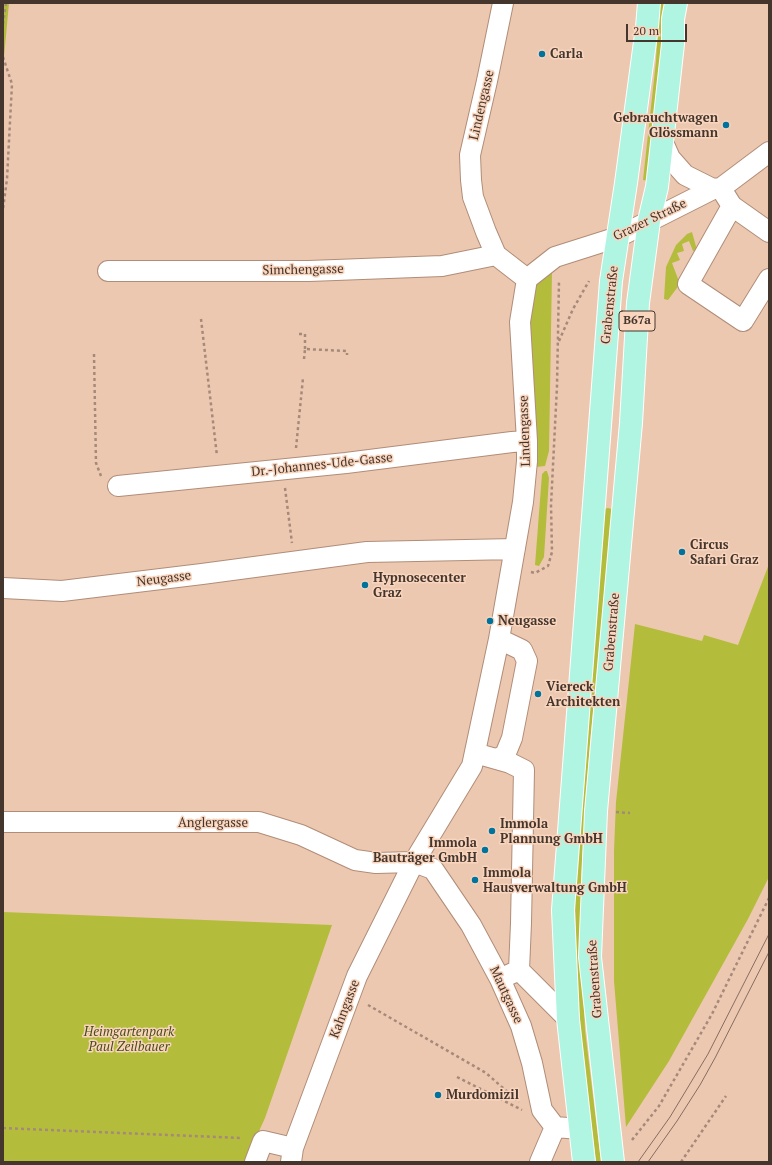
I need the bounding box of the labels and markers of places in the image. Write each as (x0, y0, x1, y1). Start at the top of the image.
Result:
place label: Carla (550, 46, 583, 62)
marker: Carla (537, 49, 547, 59)
place label: Gebrauchtwagen Glössmann (613, 110, 718, 141)
marker: Gebrauchtwagen Glössmann (721, 120, 731, 130)
place label: Circus Safari Graz (690, 537, 759, 568)
marker: Circus Safari Graz (677, 547, 687, 557)
place label: Hypnosecenter Graz (373, 570, 466, 601)
marker: Hypnosecenter Graz (360, 580, 370, 590)
place label: Neugasse (498, 613, 556, 629)
marker: Neugasse (485, 616, 495, 626)
place label: Viereck Architekten (546, 679, 620, 710)
marker: Viereck Architekten (533, 689, 543, 699)
place label: Immola Plannung GmbH (500, 816, 603, 847)
marker: Immola Plannung GmbH (487, 826, 497, 836)
place label: Immola Bauträger GmbH (373, 835, 477, 866)
marker: Immola Bauträger GmbH (480, 845, 490, 855)
place label: Immola Hausverwaltung GmbH (483, 865, 627, 896)
marker: Immola Hausverwaltung GmbH (470, 875, 480, 885)
place label: Murdomizil (446, 1087, 519, 1103)
marker: Murdomizil (433, 1090, 443, 1100)

